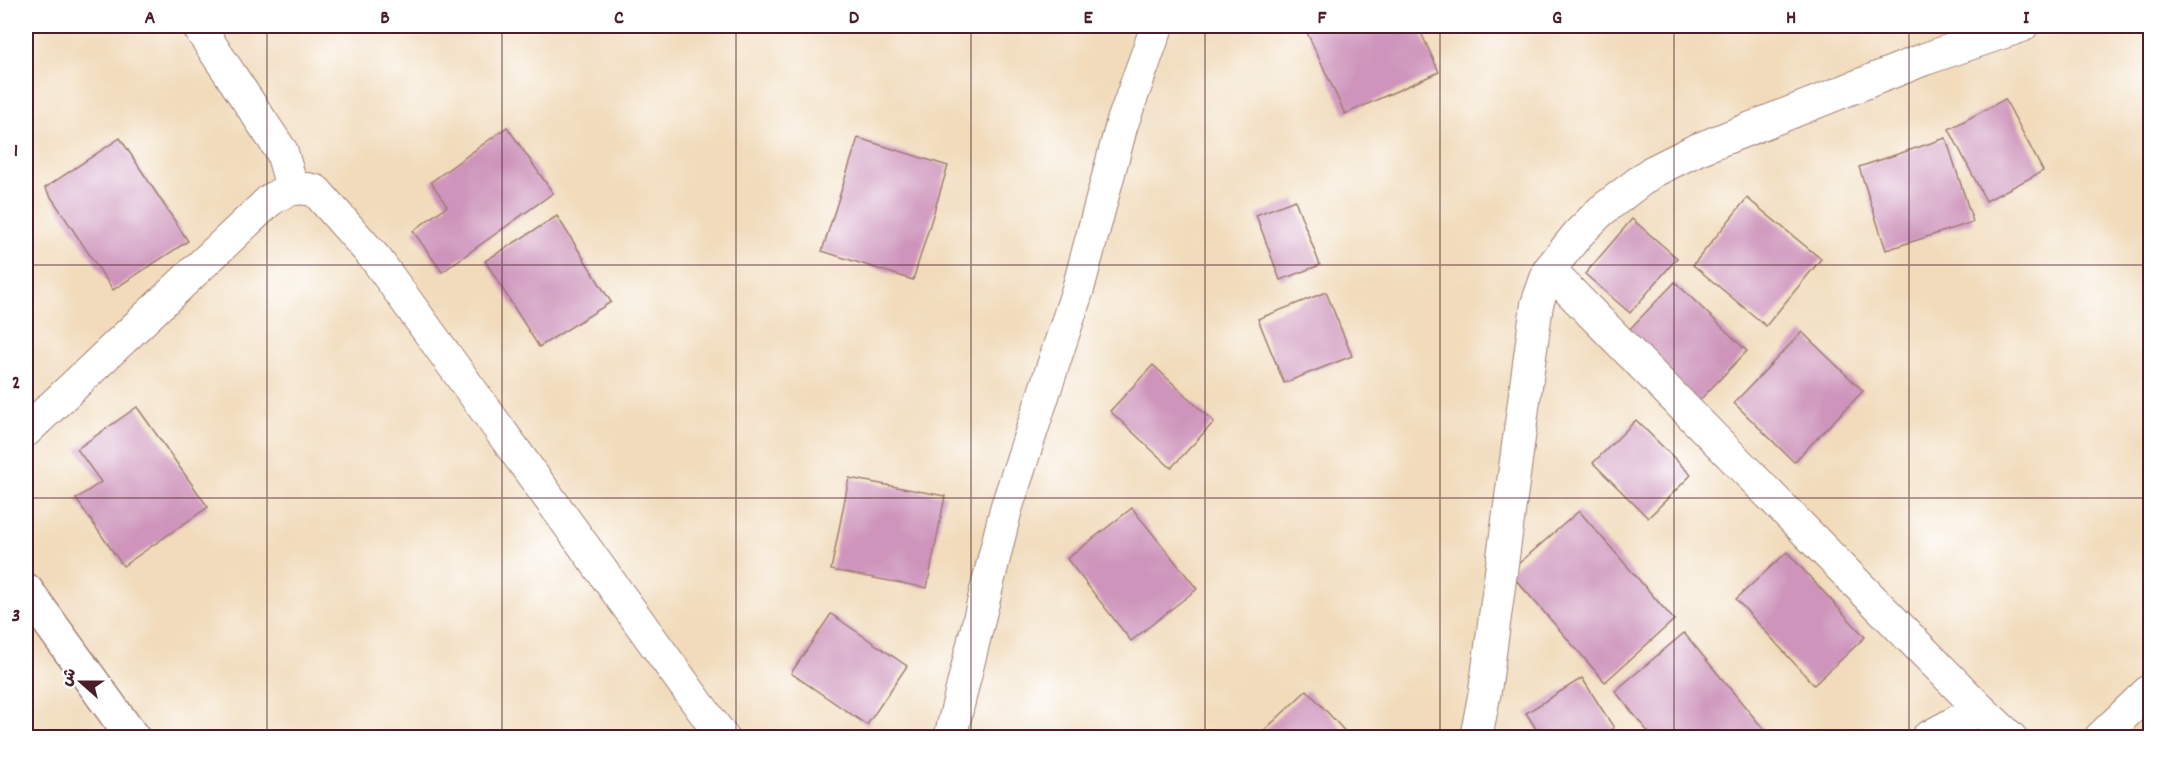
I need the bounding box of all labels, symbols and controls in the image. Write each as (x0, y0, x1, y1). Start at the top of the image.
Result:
text: A (145, 5, 156, 33)
text: B (380, 5, 390, 33)
text: C (614, 5, 624, 33)
text: D (849, 5, 860, 33)
text: E (1083, 5, 1093, 33)
text: F (1318, 5, 1328, 33)
text: G (1552, 5, 1562, 33)
text: H (1786, 5, 1796, 33)
text: I (2023, 5, 2030, 33)
text: 1 (14, 138, 18, 166)
text: 2 (12, 370, 20, 398)
text: 3 (12, 603, 20, 631)
north arrow (51, 652, 111, 712)
text: ش (55, 665, 83, 690)

